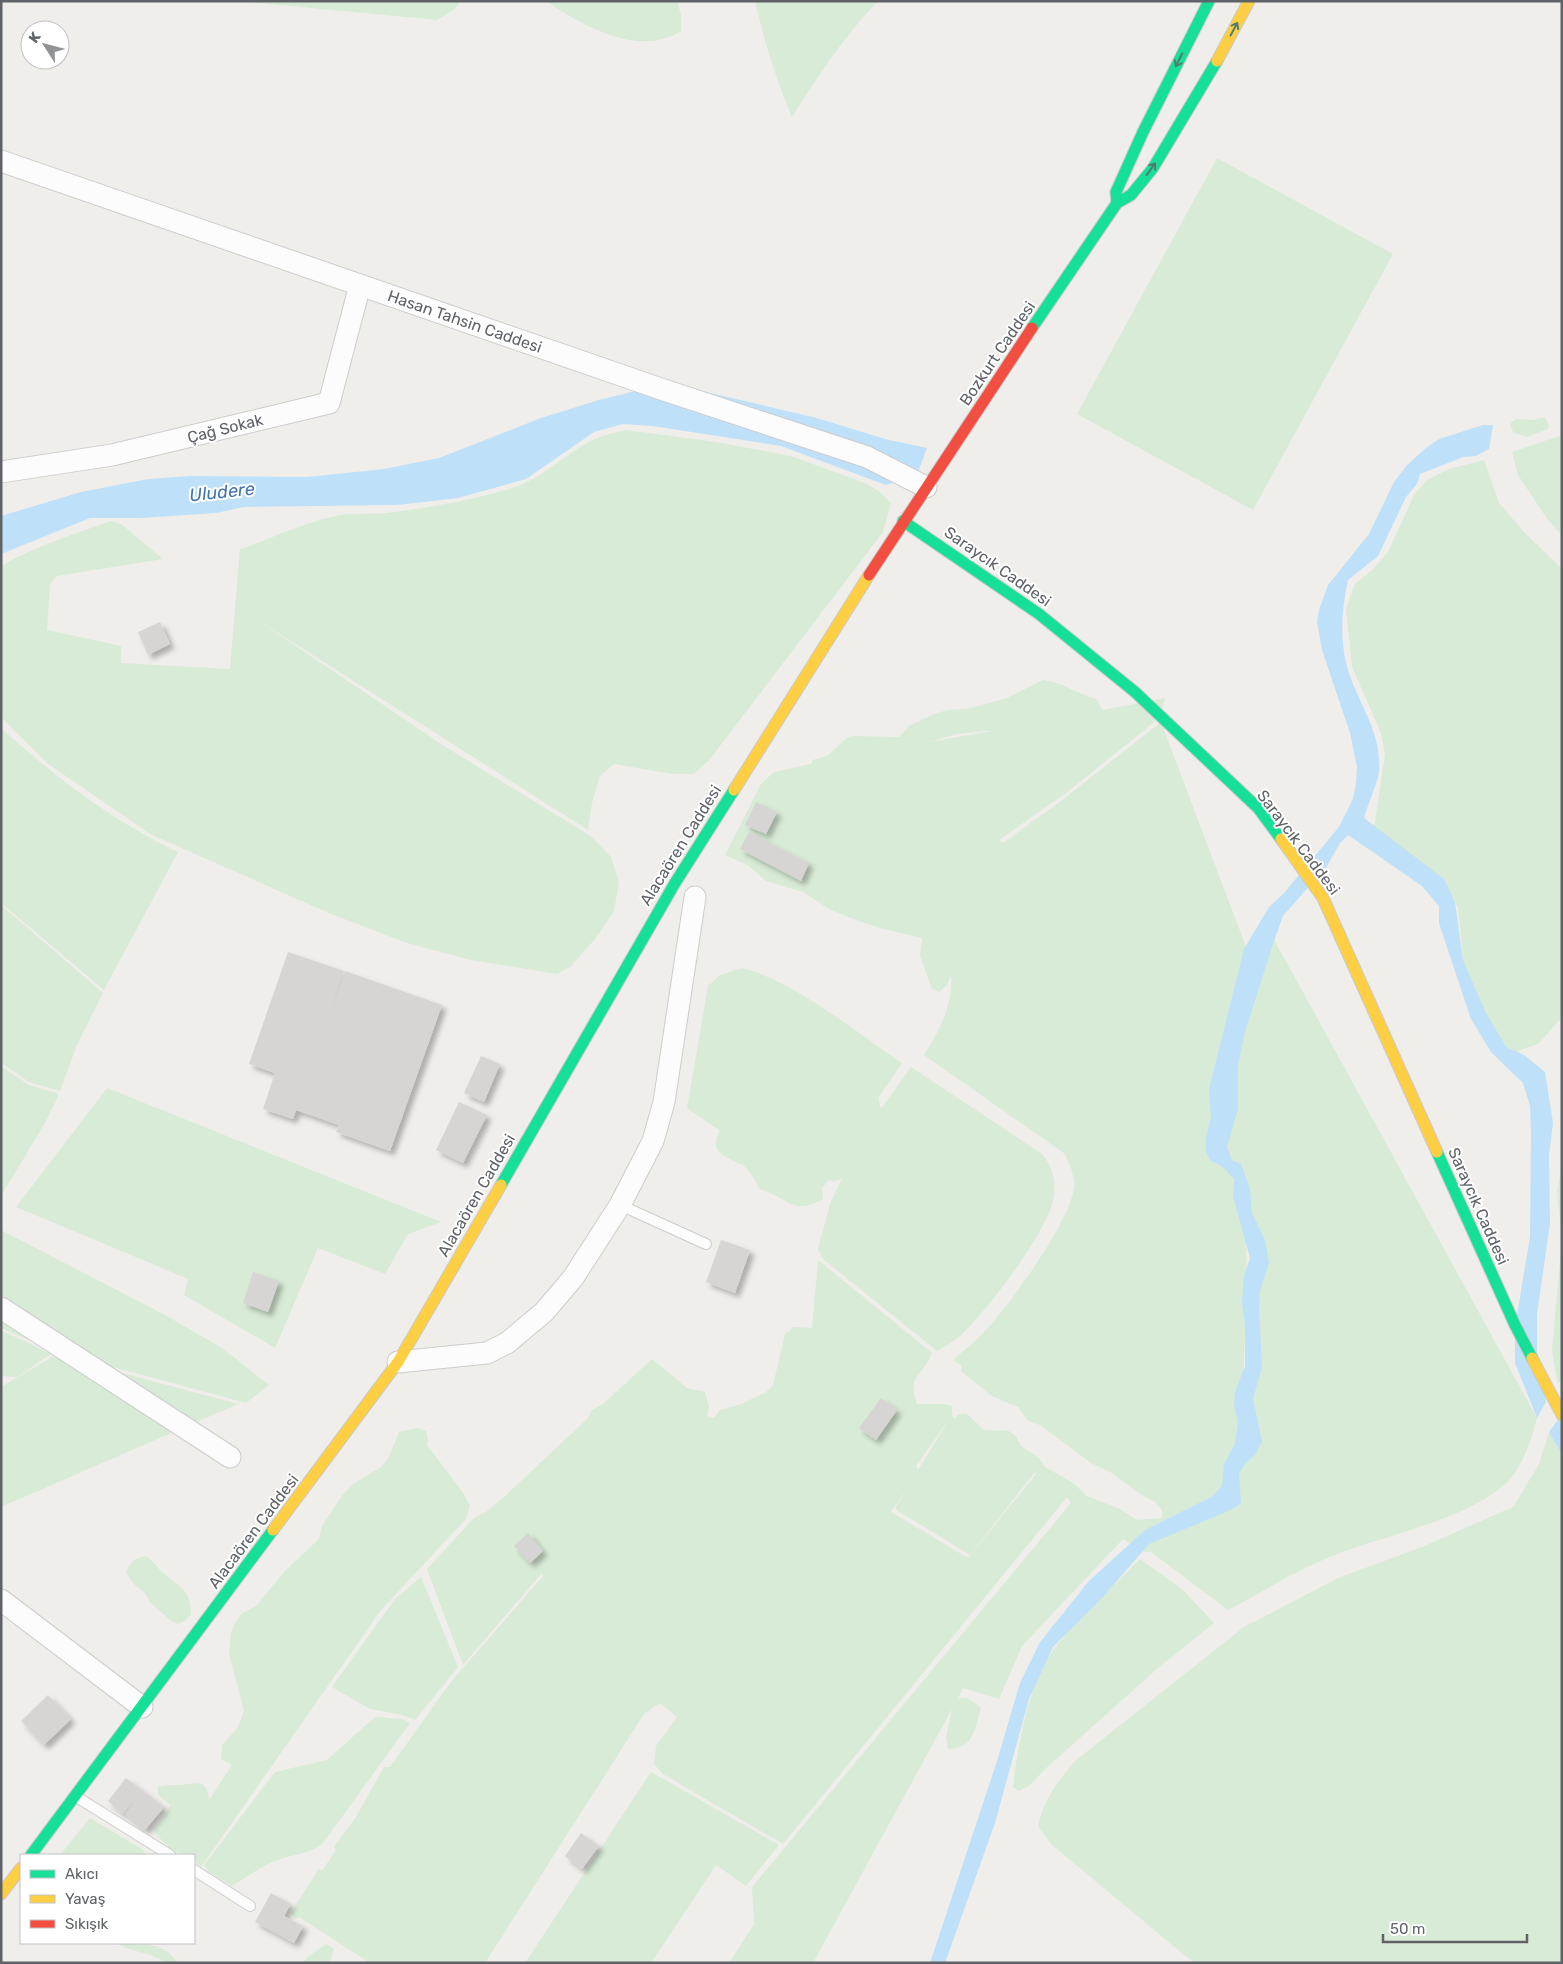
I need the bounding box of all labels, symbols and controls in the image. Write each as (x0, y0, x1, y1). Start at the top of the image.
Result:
north arrow (20, 20, 70, 70)
one-way arrow (1230, 22, 1239, 37)
text: K (25, 28, 45, 46)
one-way arrow (1174, 53, 1184, 68)
one-way arrow (1146, 162, 1156, 176)
street label: Hasan Tahsin Caddesi (385, 286, 545, 357)
street label: Bozkurt Caddesi (956, 298, 1039, 409)
street label: Çağ Sokak (185, 410, 266, 447)
water label: Uludere (188, 478, 256, 506)
street label: Saraycık Caddesi (941, 522, 1055, 610)
street label: Alacaören Caddesi (636, 782, 725, 909)
street label: Saraycık Caddesi (1253, 786, 1344, 898)
street label: Alacaören Caddesi (434, 1131, 519, 1260)
street label: Saraycık Caddesi (1444, 1145, 1513, 1268)
street label: Alacaören Caddesi (204, 1470, 303, 1592)
legend (20, 1854, 195, 1944)
text: Akıcı (65, 1865, 98, 1883)
text: Yavaş (65, 1890, 106, 1908)
scale bar (1383, 1912, 1527, 1944)
text: Sıkışık (65, 1915, 109, 1933)
text: 50 m (1390, 1920, 1425, 1938)

